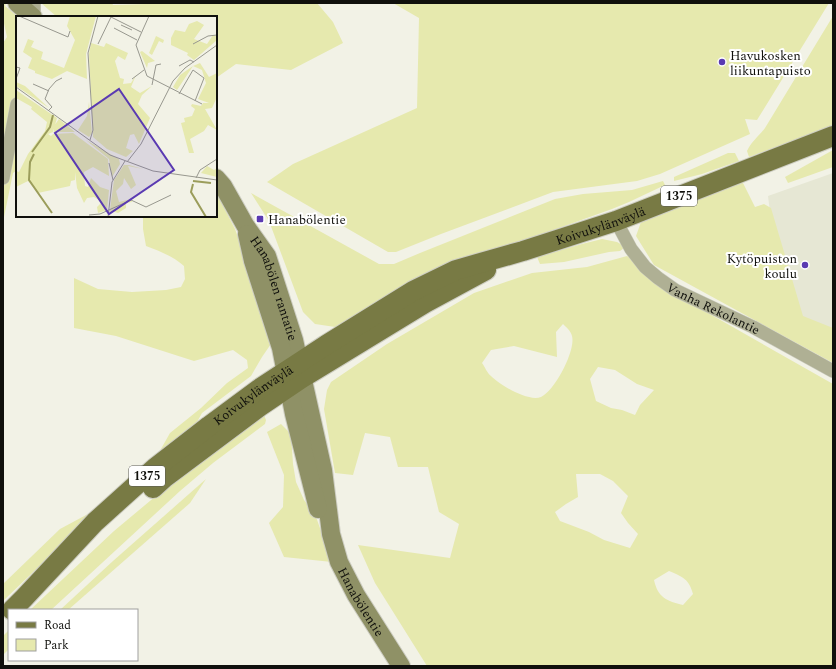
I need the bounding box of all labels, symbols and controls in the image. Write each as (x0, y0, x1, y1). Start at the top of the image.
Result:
inset map (16, 16, 217, 217)
place label: Havukosken liikuntapuisto (730, 46, 811, 81)
marker: Havukosken liikuntapuisto (717, 57, 727, 67)
road number: 1375 (661, 186, 697, 206)
street label: Koivukylänväylä (553, 201, 649, 251)
place label: Hanabölentie (268, 210, 346, 230)
marker: Hanabölentie (255, 214, 265, 224)
street label: Hanabölen rantatie (245, 232, 303, 343)
place label: Kytöpuiston koulu (727, 249, 797, 284)
marker: Kytöpuiston koulu (800, 260, 810, 270)
street label: Vanha Rekolantie (662, 278, 764, 340)
street label: Koivukylänväylä (209, 360, 298, 431)
road number: 1375 (129, 466, 165, 486)
street label: Hanabölentie (332, 564, 389, 641)
legend (8, 609, 138, 661)
text: Road (44, 616, 71, 635)
text: Park (44, 636, 69, 655)

